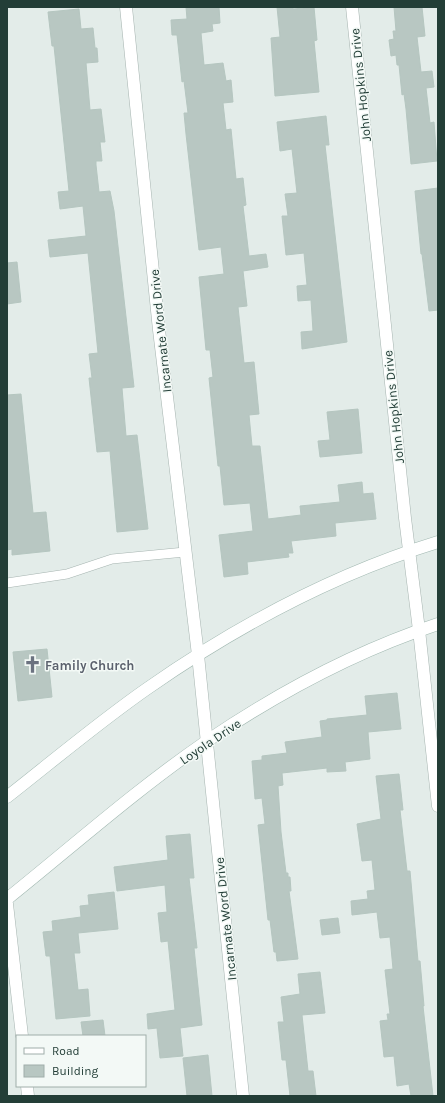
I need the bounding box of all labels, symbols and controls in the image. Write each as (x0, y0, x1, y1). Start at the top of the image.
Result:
street label: John Hopkins Drive (347, 27, 374, 142)
street label: Incarnate Word Drive (147, 268, 174, 393)
street label: John Hopkins Drive (380, 349, 407, 464)
church icon: Family Church (22, 655, 42, 675)
place label: Family Church (45, 658, 134, 673)
street label: Loyola Drive (177, 715, 244, 767)
street label: Incarnate Word Drive (212, 856, 239, 981)
legend (16, 1035, 146, 1087)
text: Road (52, 1044, 80, 1058)
text: Building (52, 1064, 99, 1078)

